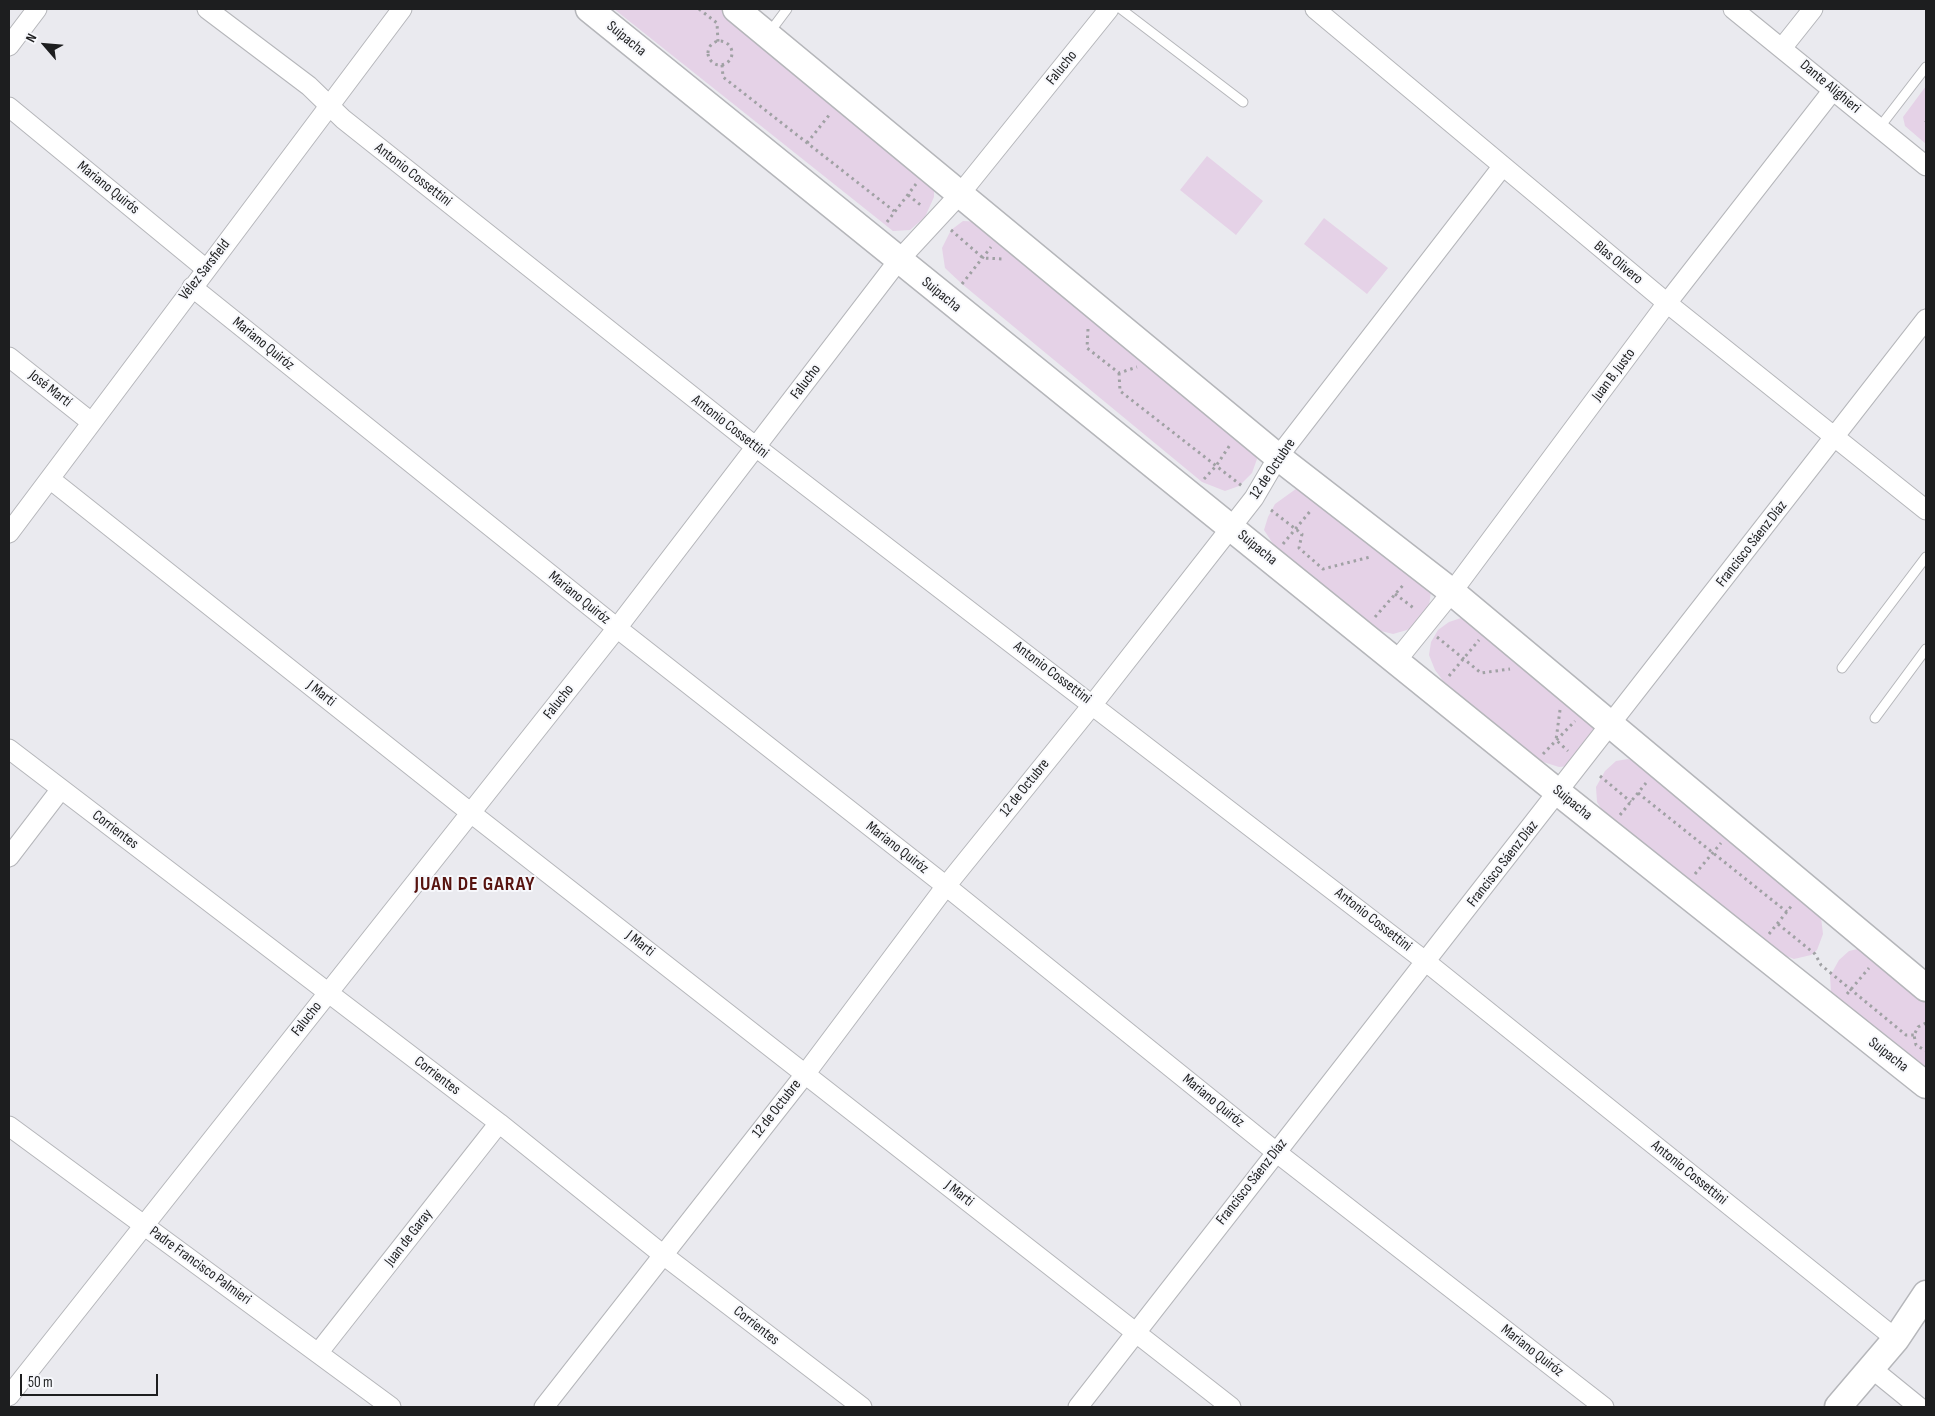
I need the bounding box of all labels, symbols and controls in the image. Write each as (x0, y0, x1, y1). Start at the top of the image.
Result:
street label: Suipacha (603, 18, 649, 60)
north arrow (20, 20, 70, 70)
text: N (22, 31, 40, 45)
street label: Falucho (1043, 47, 1081, 89)
street label: Dante Alighieri (1796, 57, 1864, 117)
street label: Antonio Cossettini (371, 139, 455, 211)
street label: Mariano Quirós (73, 157, 143, 219)
street label: Vélez Sarsfield (176, 236, 234, 304)
street label: Blas Olivero (1590, 237, 1646, 289)
street label: Suipacha (918, 274, 964, 316)
street label: Mariano Quiróz (228, 314, 298, 374)
street label: Juan B. Justo (1588, 345, 1640, 405)
street label: Falucho (787, 361, 825, 403)
street label: José Martí (25, 367, 75, 411)
street label: Antonio Cossettini (688, 391, 772, 463)
street label: 12 de Octubre (1246, 435, 1300, 503)
street label: Francisco Sáenz Díaz (1713, 497, 1791, 591)
street label: Suipacha (1234, 527, 1280, 569)
street label: Mariano Quiróz (544, 568, 614, 628)
street label: Antonio Cossettini (1010, 638, 1094, 708)
street label: J Marti (303, 677, 339, 711)
street label: Falucho (540, 681, 578, 723)
street label: 12 de Octubre (996, 755, 1054, 821)
street label: Suipacha (1549, 782, 1595, 824)
street label: Corrientes (88, 807, 142, 853)
street label: Francisco Sáenz Díaz (1464, 817, 1542, 911)
street label: Mariano Quiróz (862, 818, 932, 878)
district label: JUAN DE GARAY (413, 873, 537, 897)
street label: Antonio Cossettini (1331, 884, 1415, 956)
street label: J Marti (622, 927, 658, 961)
street label: Falucho (288, 998, 326, 1040)
street label: Suipacha (1864, 1034, 1912, 1076)
street label: Corrientes (410, 1053, 464, 1099)
street label: Mariano Quiróz (1178, 1071, 1248, 1131)
street label: 12 de Octubre (749, 1076, 805, 1142)
street label: Francisco Sáenz Díaz (1213, 1135, 1291, 1229)
street label: Antonio Cossettini (1647, 1137, 1731, 1209)
street label: J Marti (941, 1177, 977, 1211)
street label: Juan de Garay (381, 1206, 437, 1270)
street label: Padre Francisco Palmieri (146, 1223, 254, 1309)
street label: Corrientes (730, 1303, 782, 1349)
street label: Mariano Quiróz (1497, 1321, 1567, 1381)
scale bar (22, 1364, 160, 1396)
text: 50 m (28, 1373, 53, 1392)

